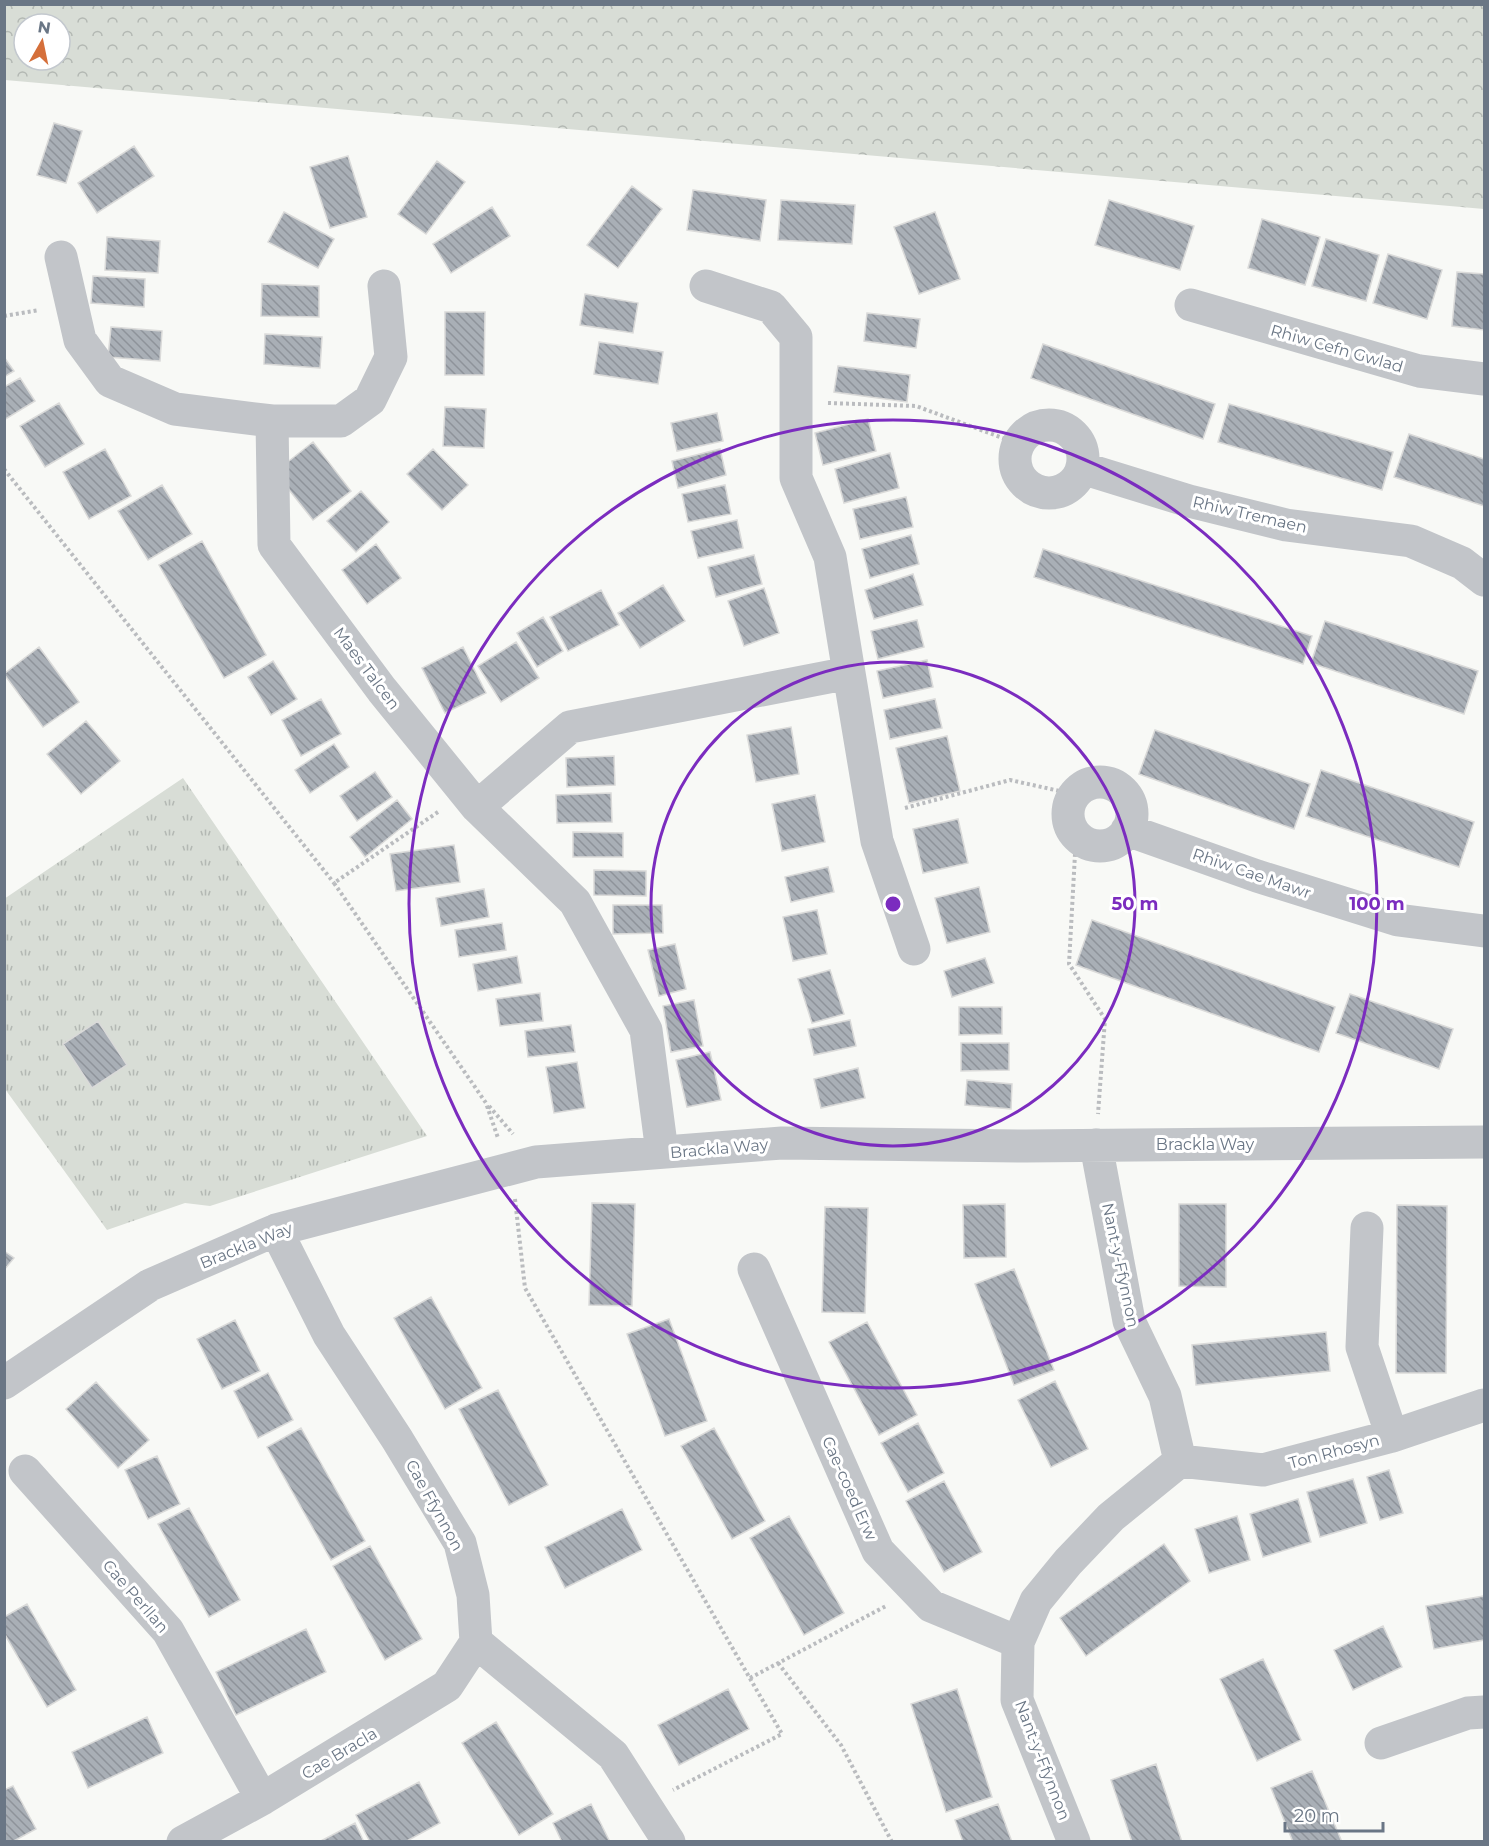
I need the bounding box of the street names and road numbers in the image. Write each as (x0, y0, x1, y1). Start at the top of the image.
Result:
street label: Rhiw Cefn Gwlad (1268, 320, 1405, 377)
street label: Rhiw Tremaen (1191, 492, 1309, 537)
street label: Maes Talcen (329, 623, 404, 713)
street label: Rhiw Cae Mawr (1190, 844, 1314, 903)
street label: Brackla Way (669, 1135, 769, 1162)
street label: Brackla Way (1156, 1135, 1255, 1154)
street label: Nant-y-Ffynnon (1098, 1201, 1143, 1329)
street label: Brackla Way (197, 1218, 296, 1273)
street label: Ton Rhosyn (1287, 1430, 1382, 1473)
street label: Cae-coed Erw (818, 1433, 881, 1543)
street label: Cae Ffynnon (402, 1456, 467, 1554)
street label: Cae Perllan (99, 1556, 173, 1637)
street label: Nant-y-Ffynnon (1011, 1698, 1074, 1823)
street label: Cae Bracla (298, 1724, 380, 1783)

